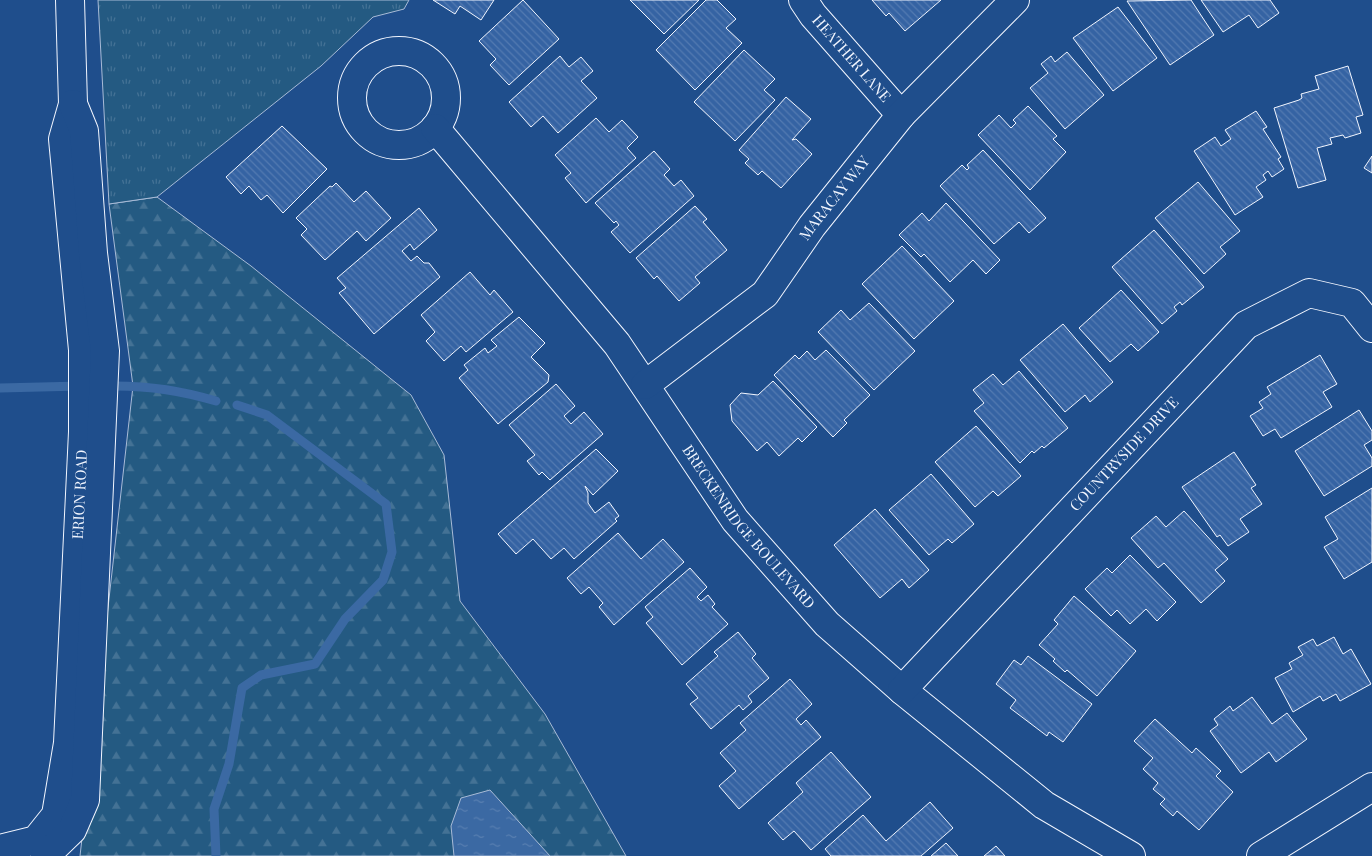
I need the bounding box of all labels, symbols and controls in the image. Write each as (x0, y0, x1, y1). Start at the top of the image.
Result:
street label: HEATHER LANE (808, 10, 896, 106)
street label: MARACAY WAY (794, 151, 873, 244)
street label: COUNTRYSIDE DRIVE (1065, 392, 1182, 515)
street label: BRECKENRIDGE BOULEVARD (678, 440, 820, 613)
street label: ERION ROAD (67, 449, 91, 540)

